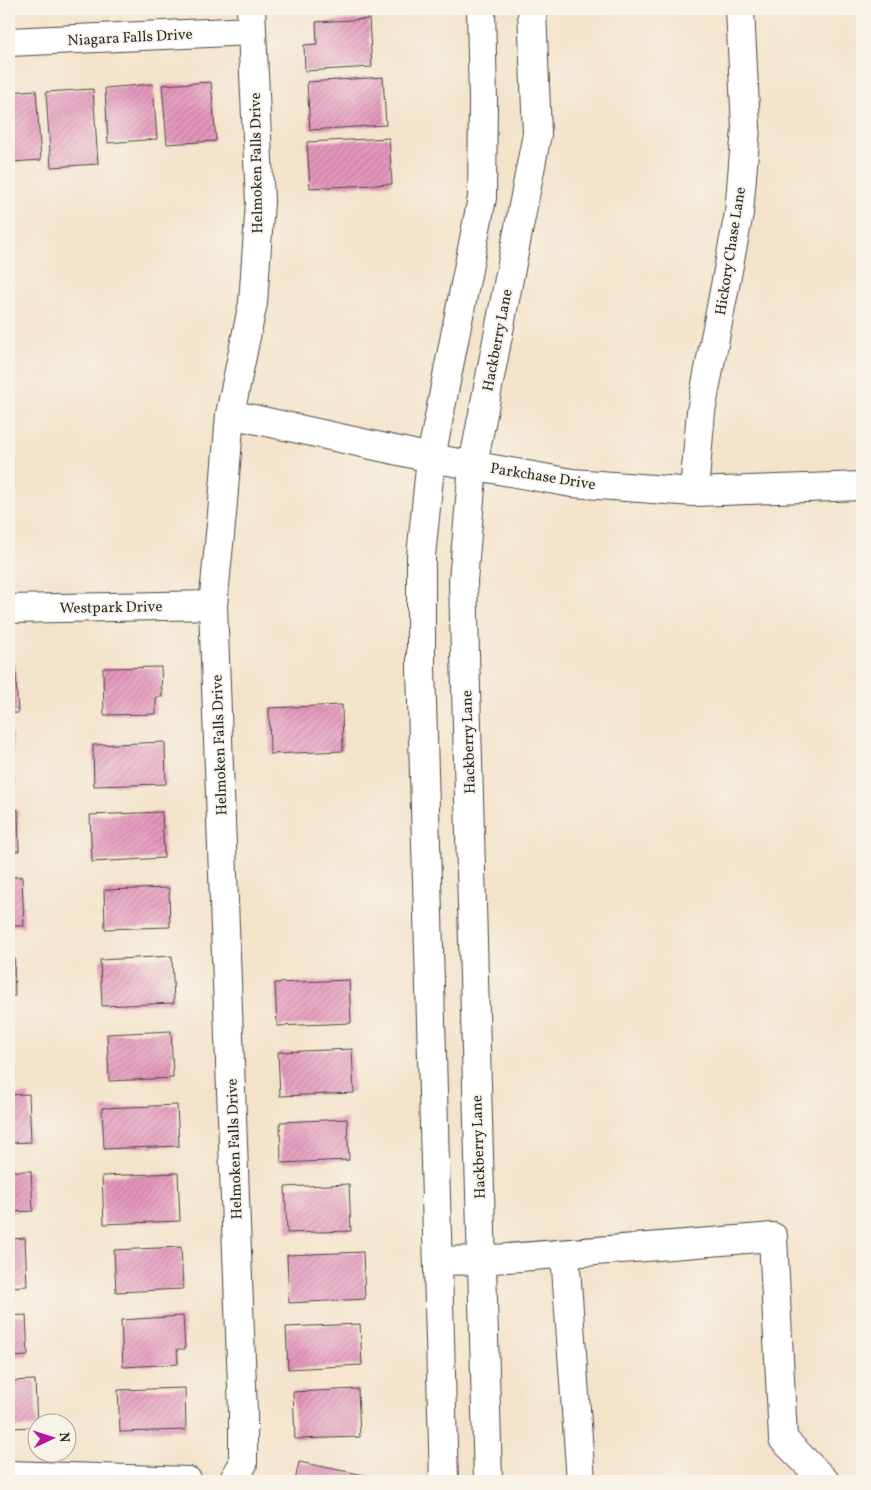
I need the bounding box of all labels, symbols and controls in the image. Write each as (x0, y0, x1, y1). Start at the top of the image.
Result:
street label: Niagara Falls Drive (67, 25, 193, 52)
street label: Helmoken Falls Drive (246, 92, 269, 234)
street label: Hickory Chase Lane (711, 186, 752, 317)
street label: Hackberry Lane (478, 287, 519, 393)
street label: Parkchase Drive (489, 459, 597, 496)
street label: Westpark Drive (59, 597, 163, 620)
street label: Helmoken Falls Drive (208, 674, 233, 816)
street label: Hackberry Lane (457, 690, 482, 794)
street label: Helmoken Falls Drive (223, 1078, 248, 1220)
street label: Hackberry Lane (467, 1095, 492, 1199)
north arrow (28, 1412, 78, 1462)
text: N (54, 1431, 73, 1443)

